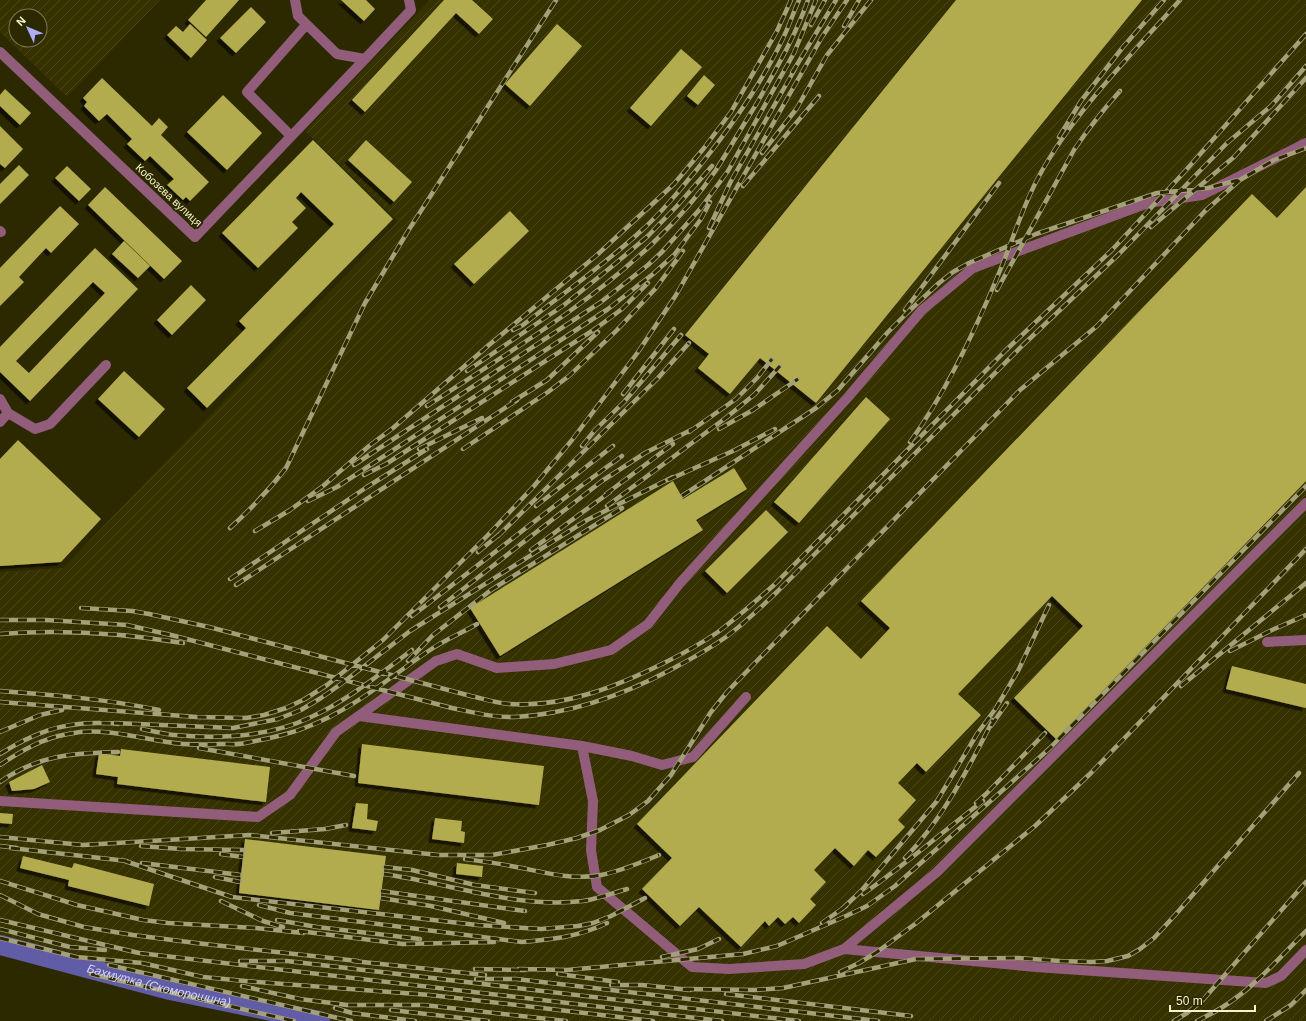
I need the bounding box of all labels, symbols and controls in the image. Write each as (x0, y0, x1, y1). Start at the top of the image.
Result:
north arrow (8, 8, 48, 48)
text: N (14, 14, 28, 28)
street label: Кобозєва вулиця (133, 161, 205, 229)
water label: Бахмутка (Скоморошина) (85, 961, 232, 1009)
scale bar (1170, 987, 1255, 1013)
text: 50 m (1176, 994, 1203, 1008)

